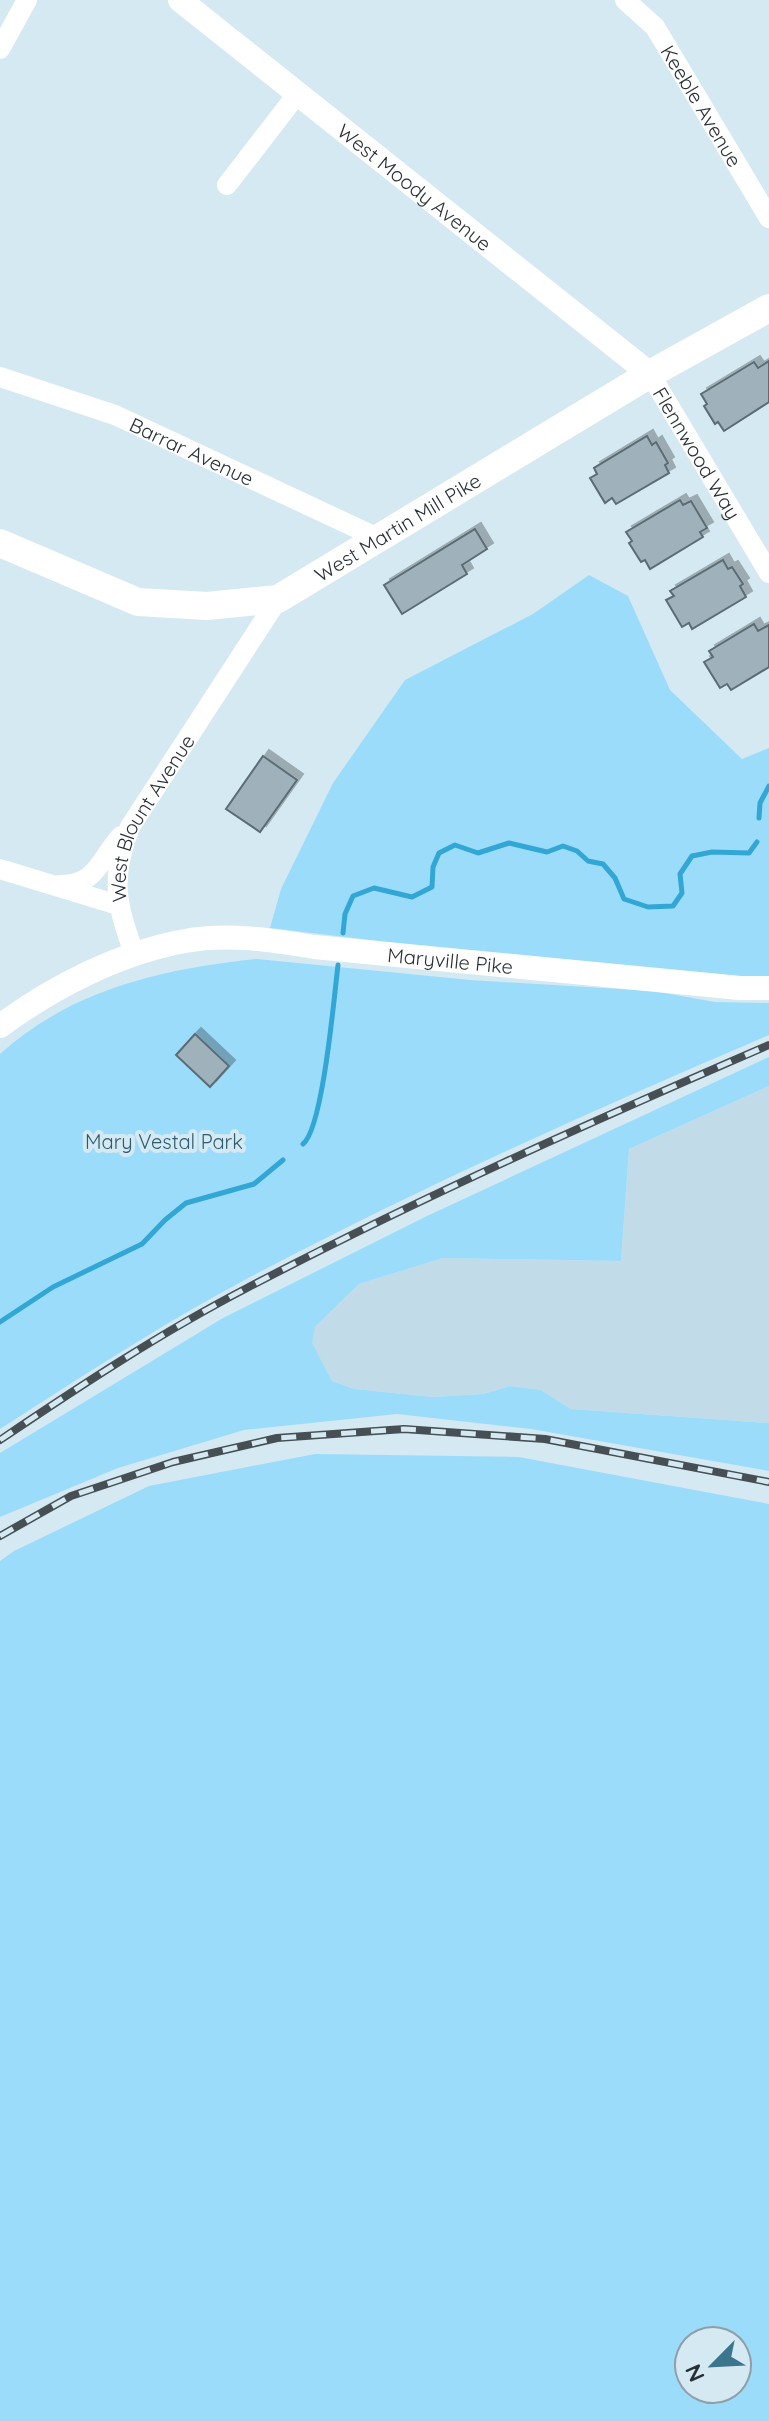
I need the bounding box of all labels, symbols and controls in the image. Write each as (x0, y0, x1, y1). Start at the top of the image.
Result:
street label: Keeble Avenue (656, 40, 748, 171)
street label: West Moody Avenue (333, 118, 497, 256)
street label: Flennwood Way (648, 382, 746, 524)
street label: Barrar Avenue (126, 411, 258, 491)
street label: West Martin Mill Pike (310, 467, 485, 587)
street label: West Blount Avenue (105, 729, 199, 903)
street label: Maryville Pike (386, 942, 514, 979)
park label: Mary Vestal Park (85, 1129, 243, 1154)
north arrow (673, 2325, 753, 2405)
text: N (679, 2360, 711, 2386)

